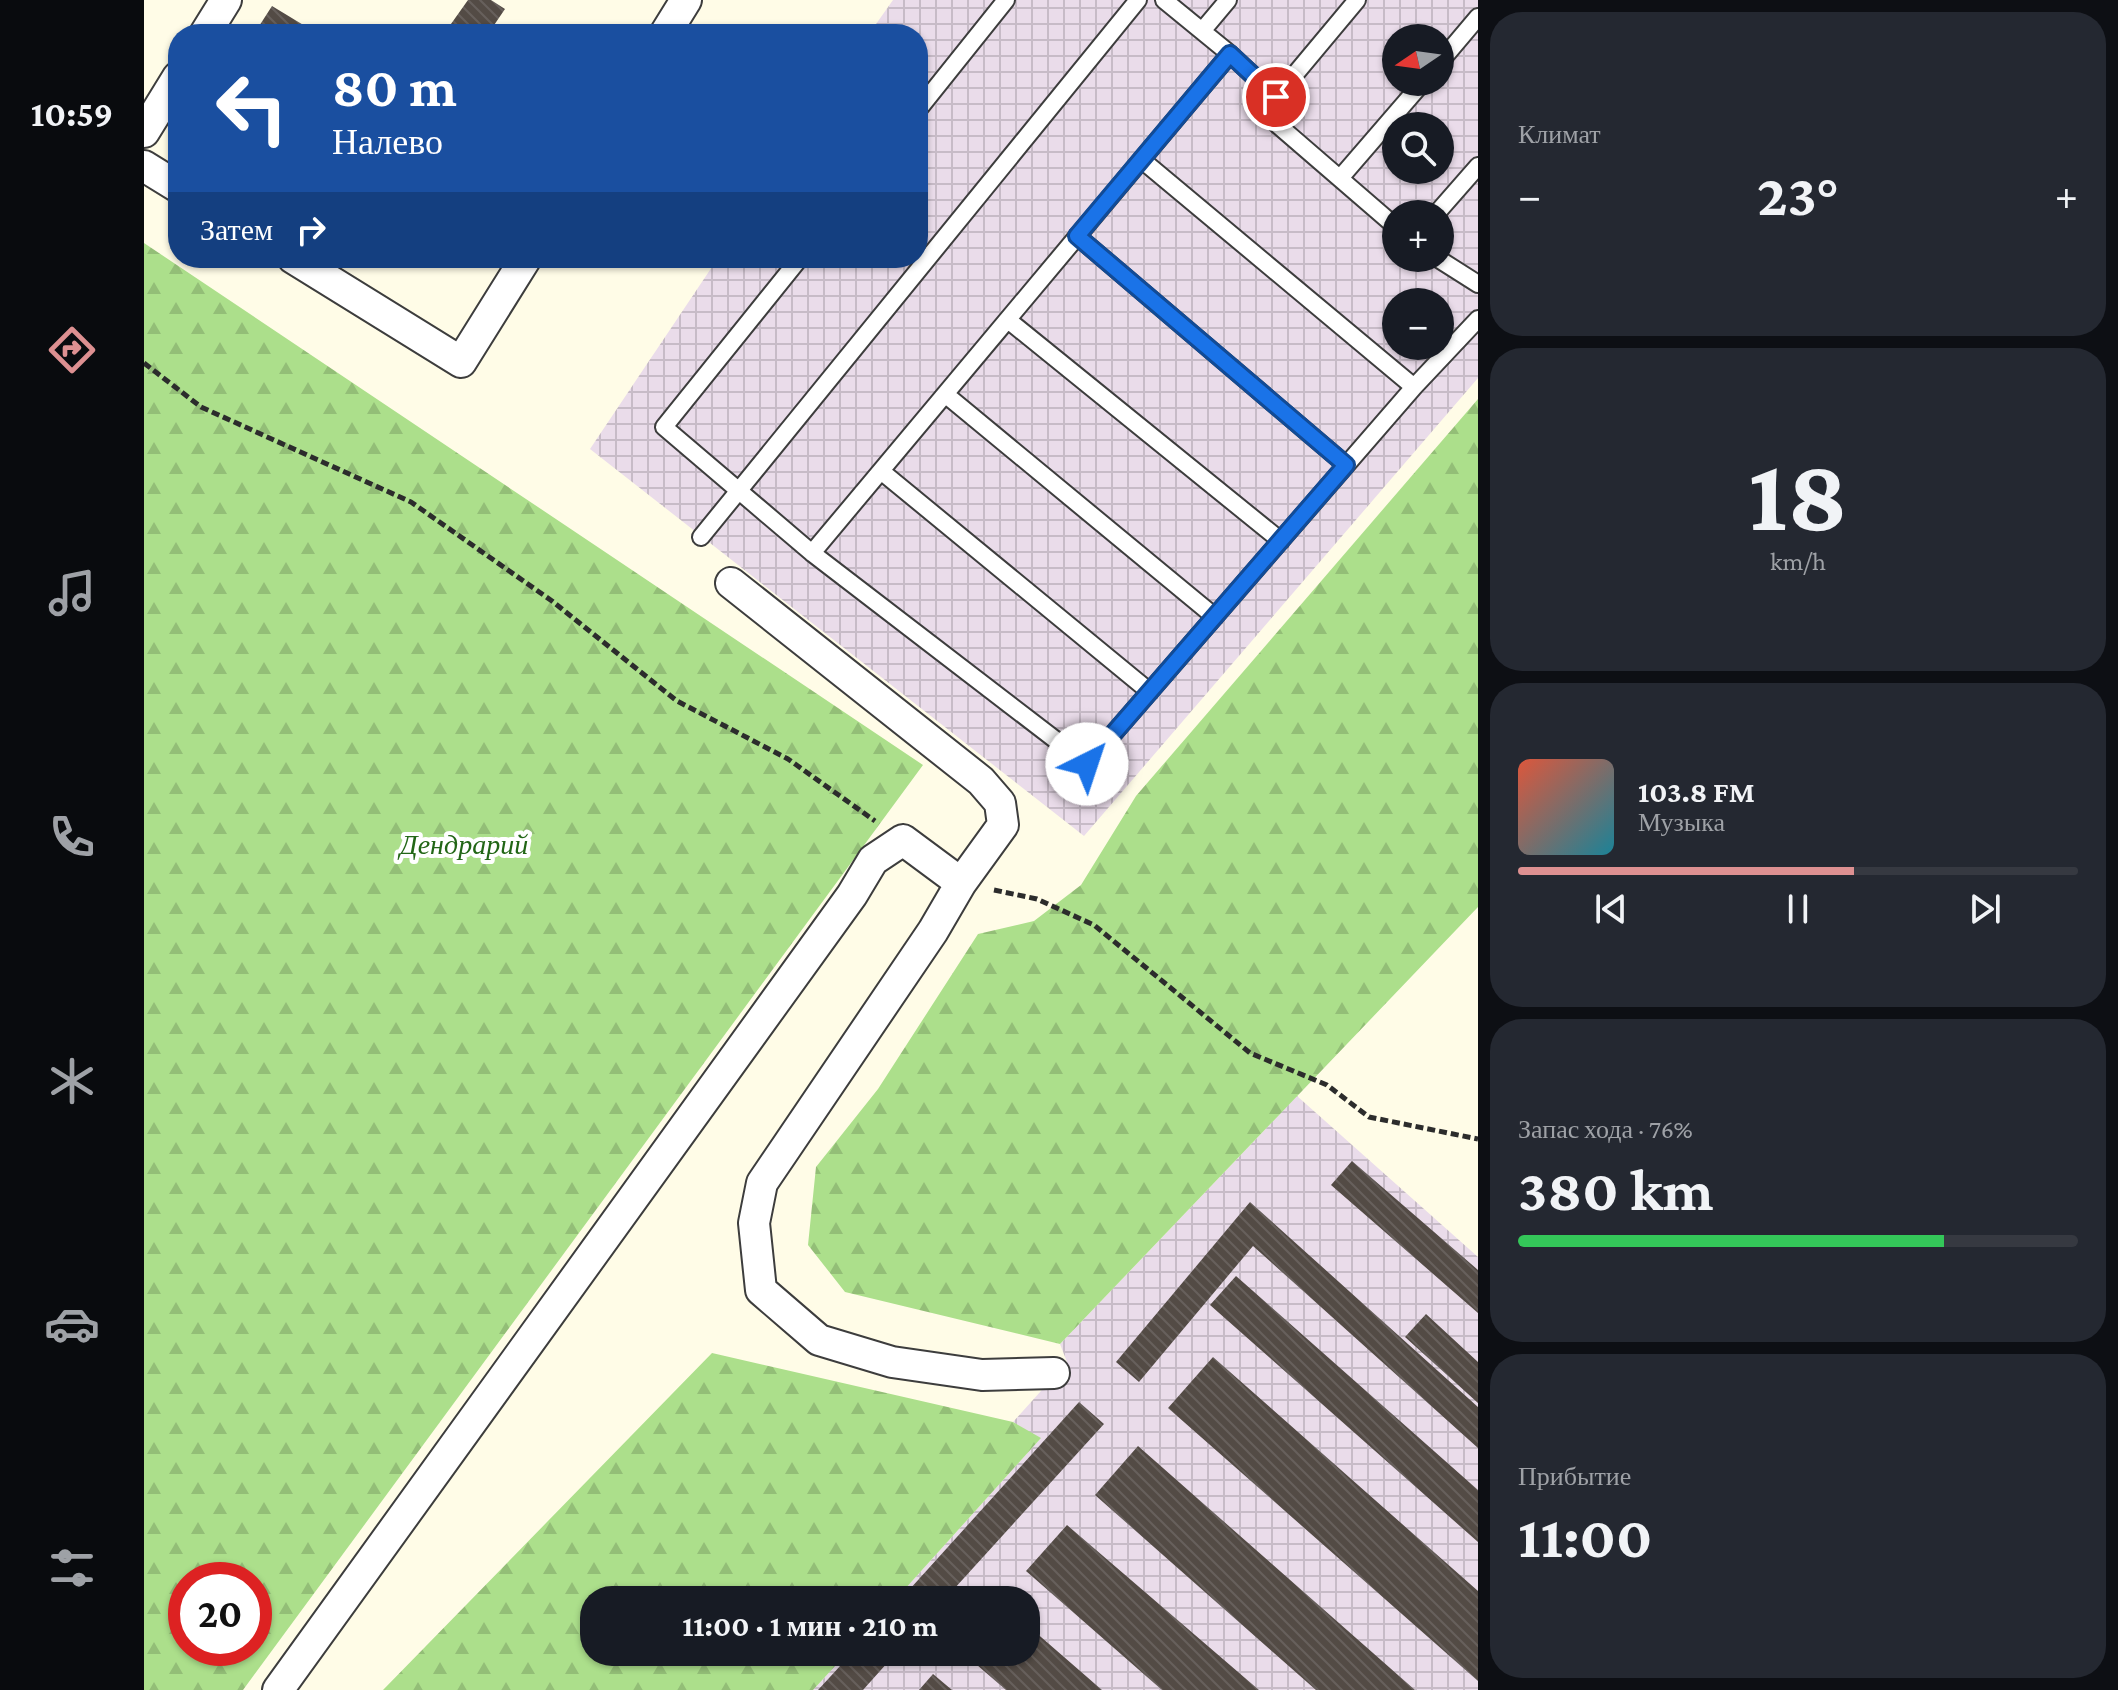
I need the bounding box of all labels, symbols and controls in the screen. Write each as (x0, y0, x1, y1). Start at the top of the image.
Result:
north arrow (1382, 24, 1454, 96)
map controls (1382, 24, 1454, 360)
icon: left (200, 56, 304, 160)
text: 80 m (332, 56, 457, 118)
pin (1242, 63, 1310, 131)
icon: arrive (1254, 75, 1298, 119)
text: 10:59 (31, 94, 113, 134)
button: search (1382, 112, 1454, 184)
text: Климат (1518, 120, 1601, 149)
text: Налево (332, 122, 443, 162)
text: 23° (1757, 161, 1839, 228)
text: − (1518, 171, 1541, 219)
text: + (2055, 171, 2078, 219)
button: + (1382, 200, 1454, 272)
icon: right (289, 208, 333, 252)
text: Затем (200, 213, 273, 246)
button: − (1382, 288, 1454, 360)
icon: directions (44, 322, 100, 378)
text: 18 (1748, 437, 1848, 552)
text: km/h (1770, 547, 1826, 576)
icon: music (44, 565, 100, 621)
position arrow (1045, 722, 1129, 806)
text: 103.8 FM (1638, 775, 1755, 808)
text: Музыка (1638, 808, 1725, 837)
icon: phone (44, 809, 100, 865)
park label: Дендрарий (397, 829, 528, 860)
icon: previous (1589, 887, 1633, 931)
icon: pause (1776, 887, 1820, 931)
icon: next (1963, 887, 2007, 931)
icon: climate (44, 1053, 100, 1109)
text: Запас хода · 76% (1518, 1115, 1693, 1144)
text: 380 km (1518, 1156, 1714, 1223)
icon: car (44, 1296, 100, 1352)
text: Прибытие (1518, 1462, 1631, 1491)
text: 11:00 (1518, 1503, 1652, 1570)
icon: filters (44, 1540, 100, 1596)
speed limit sign: 20 (168, 1562, 272, 1666)
text: 11:00 · 1 мин · 210 m (682, 1609, 938, 1642)

